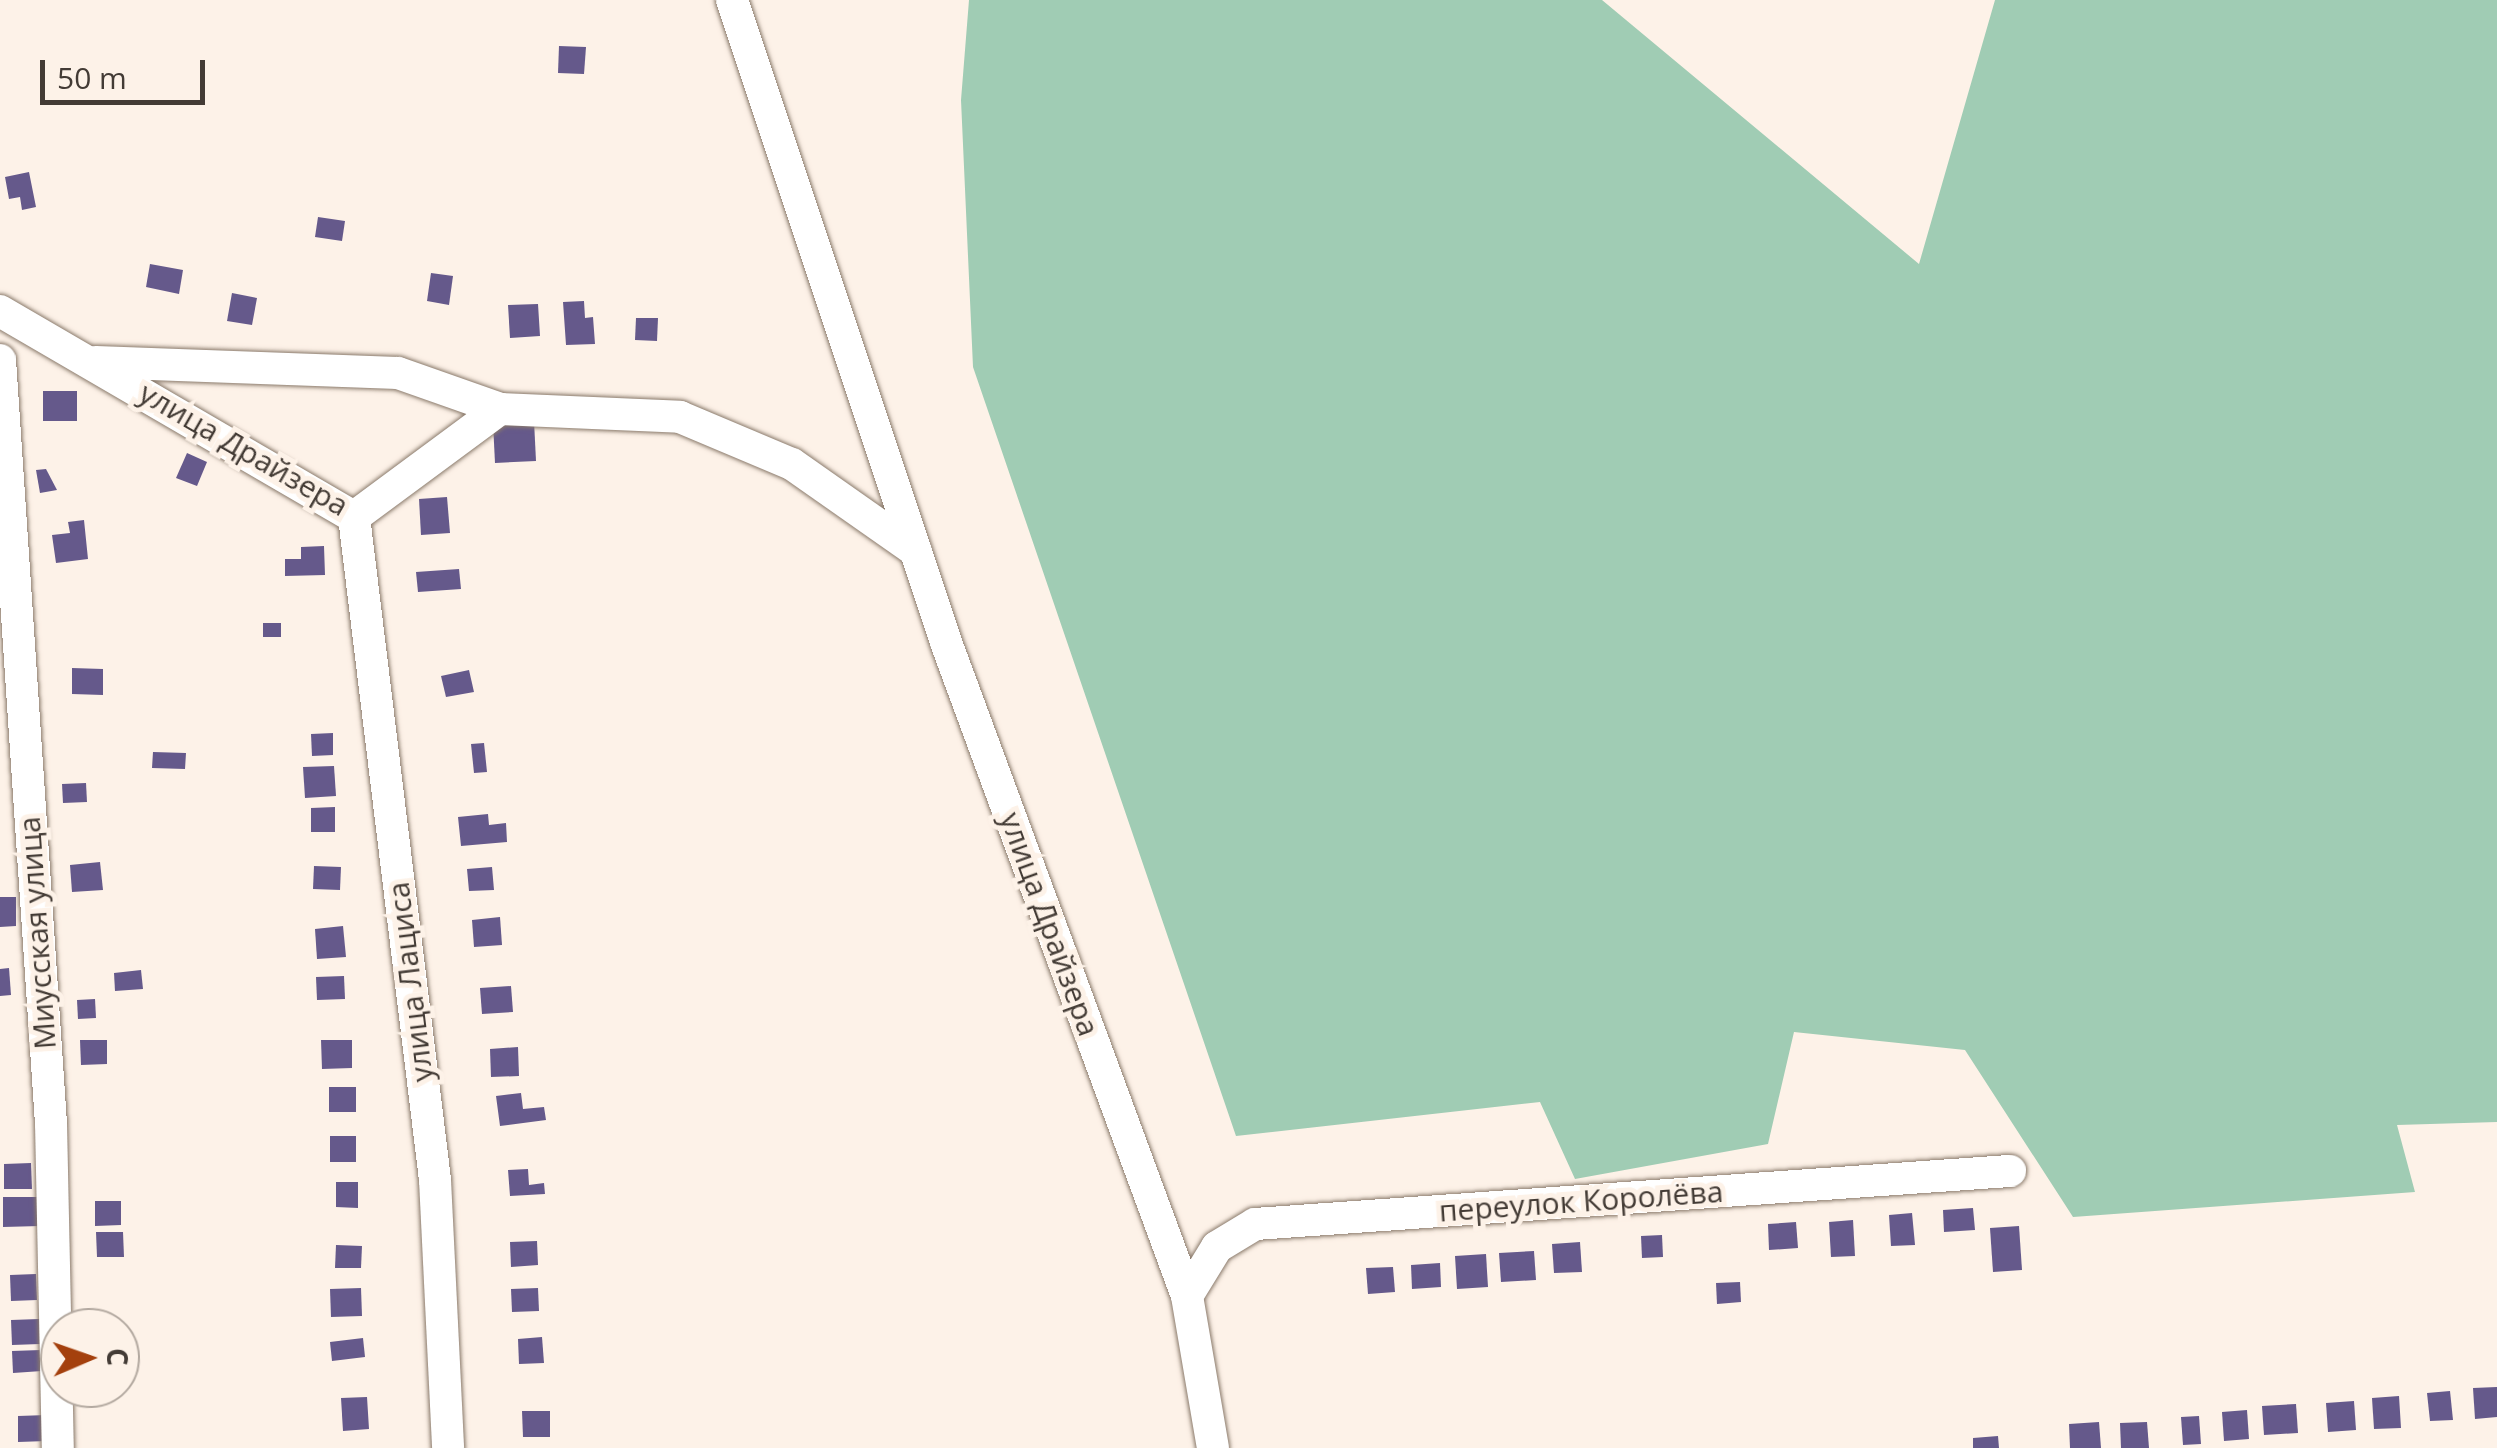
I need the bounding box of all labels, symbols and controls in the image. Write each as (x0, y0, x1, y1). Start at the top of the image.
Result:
scale bar (45, 40, 210, 102)
text: 50 m (57, 57, 127, 98)
street label: улица Драйзера (133, 375, 355, 523)
street label: улица Драйзера (993, 807, 1107, 1041)
street label: Миусская улица (11, 815, 63, 1051)
street label: улица Лациса (380, 880, 440, 1084)
street label: переулок Королёва (1438, 1173, 1724, 1229)
north arrow (40, 1308, 140, 1408)
text: С (99, 1347, 137, 1367)

